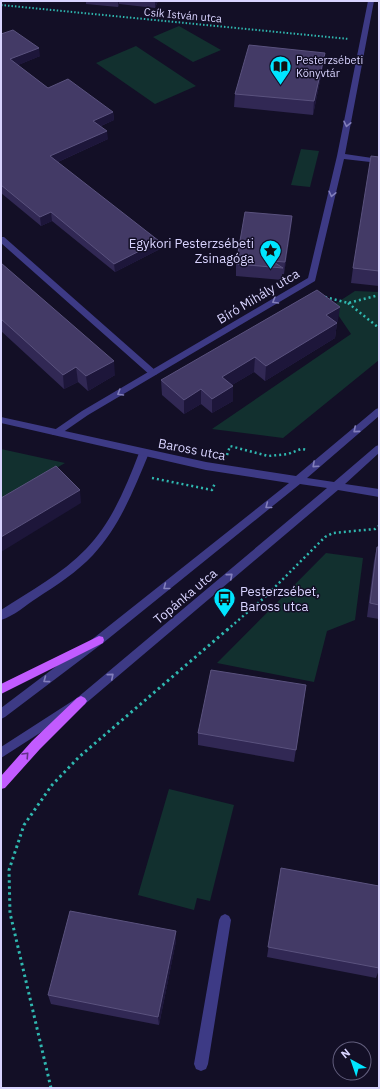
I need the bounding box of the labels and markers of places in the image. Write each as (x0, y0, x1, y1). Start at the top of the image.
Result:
library icon: Pesterzsébeti Könyvtár (268, 53, 294, 86)
place label: Pesterzsébeti Könyvtár (296, 53, 363, 80)
place label: Egykori Pesterzsébeti Zsinagóga (129, 235, 254, 267)
place icon: Egykori Pesterzsébeti Zsinagóga (257, 237, 283, 270)
place label: Pesterzsébet, Baross utca (240, 583, 320, 615)
bus stop icon: Pesterzsébet, Baross utca (211, 585, 237, 618)

